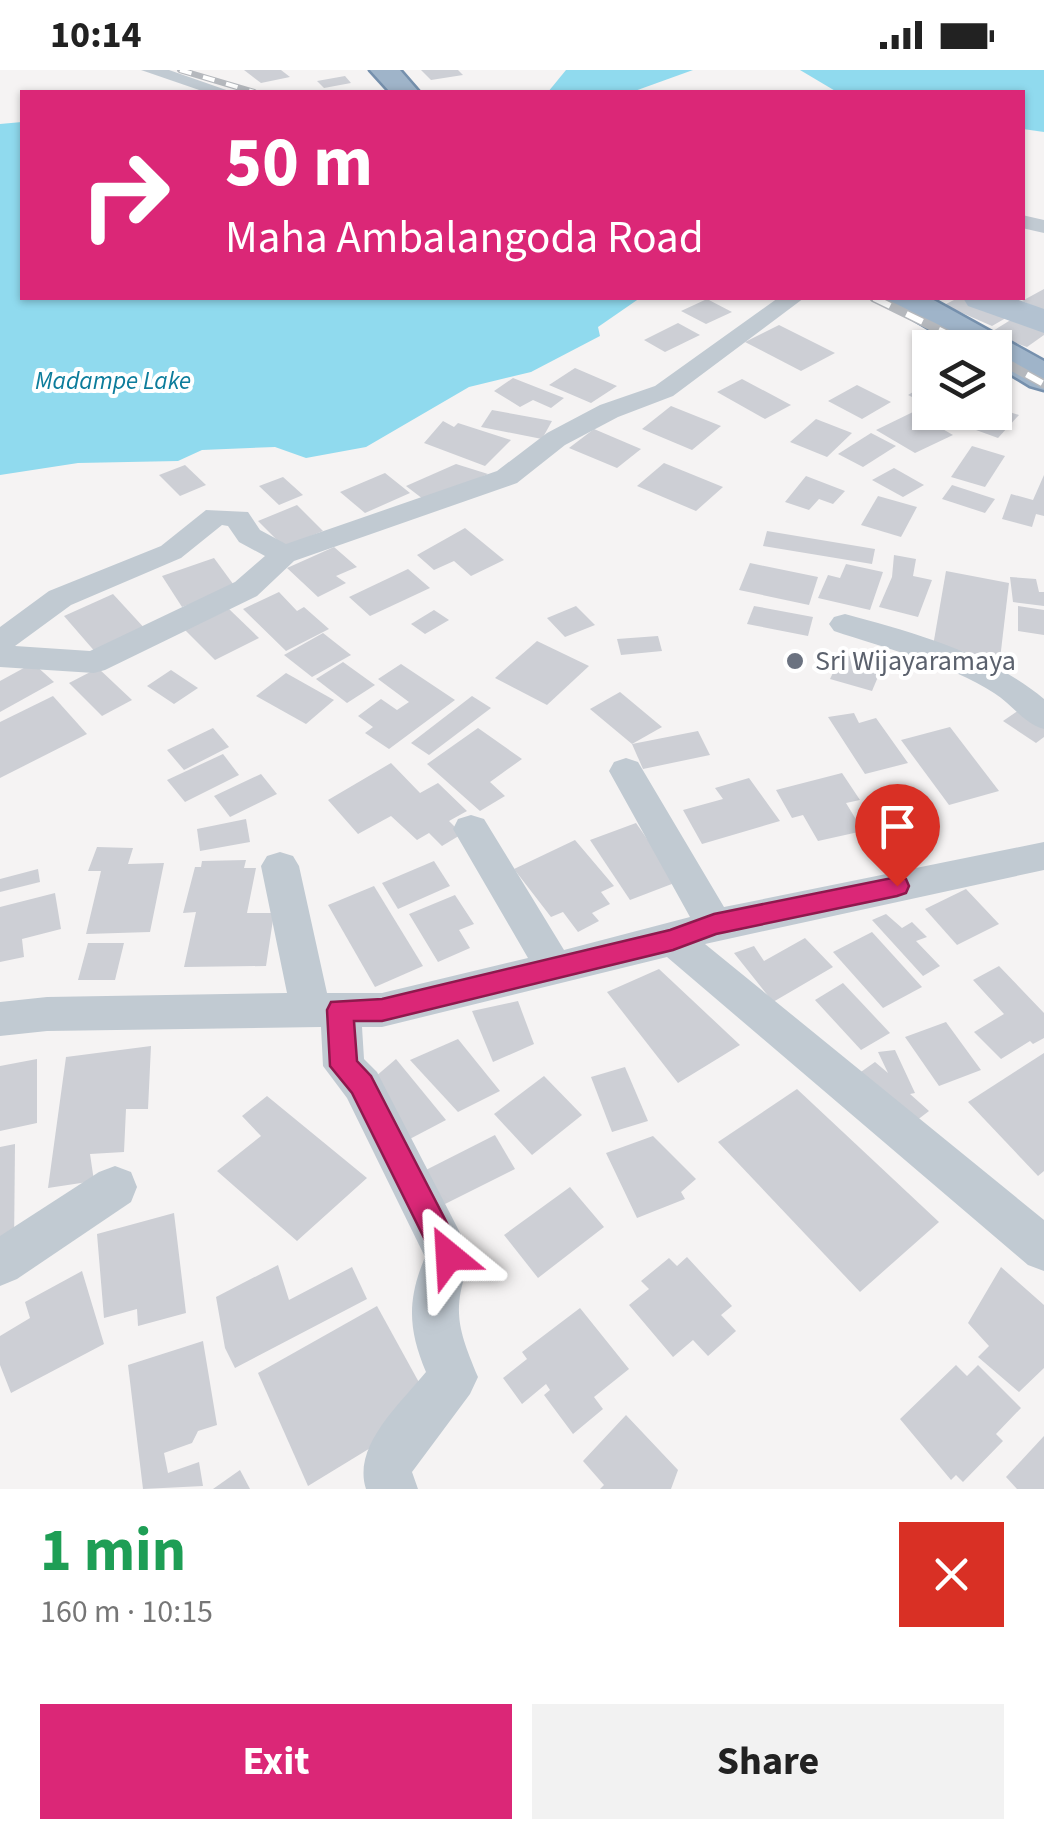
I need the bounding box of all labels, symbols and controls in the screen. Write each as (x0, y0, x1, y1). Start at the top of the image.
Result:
text: 10:14 (50, 8, 142, 62)
text: 50 m (225, 113, 373, 213)
icon: right (60, 130, 190, 260)
text: Maha Ambalangoda Road (225, 206, 704, 270)
map controls (912, 330, 1012, 430)
button: layers (912, 330, 1012, 430)
water label: Madampe Lake (35, 363, 191, 399)
place label: Sri Wijayaramaya (815, 641, 1016, 681)
marker: Sri Wijayaramaya (784, 650, 806, 672)
pin (855, 784, 940, 887)
icon: arrive (870, 799, 925, 854)
position arrow (397, 1204, 501, 1308)
text: 1 min (40, 1509, 186, 1594)
button: close (899, 1522, 1004, 1627)
text: 160 m · 10:15 (40, 1589, 213, 1635)
button: Exit (40, 1704, 512, 1819)
button: Share (532, 1704, 1004, 1819)

